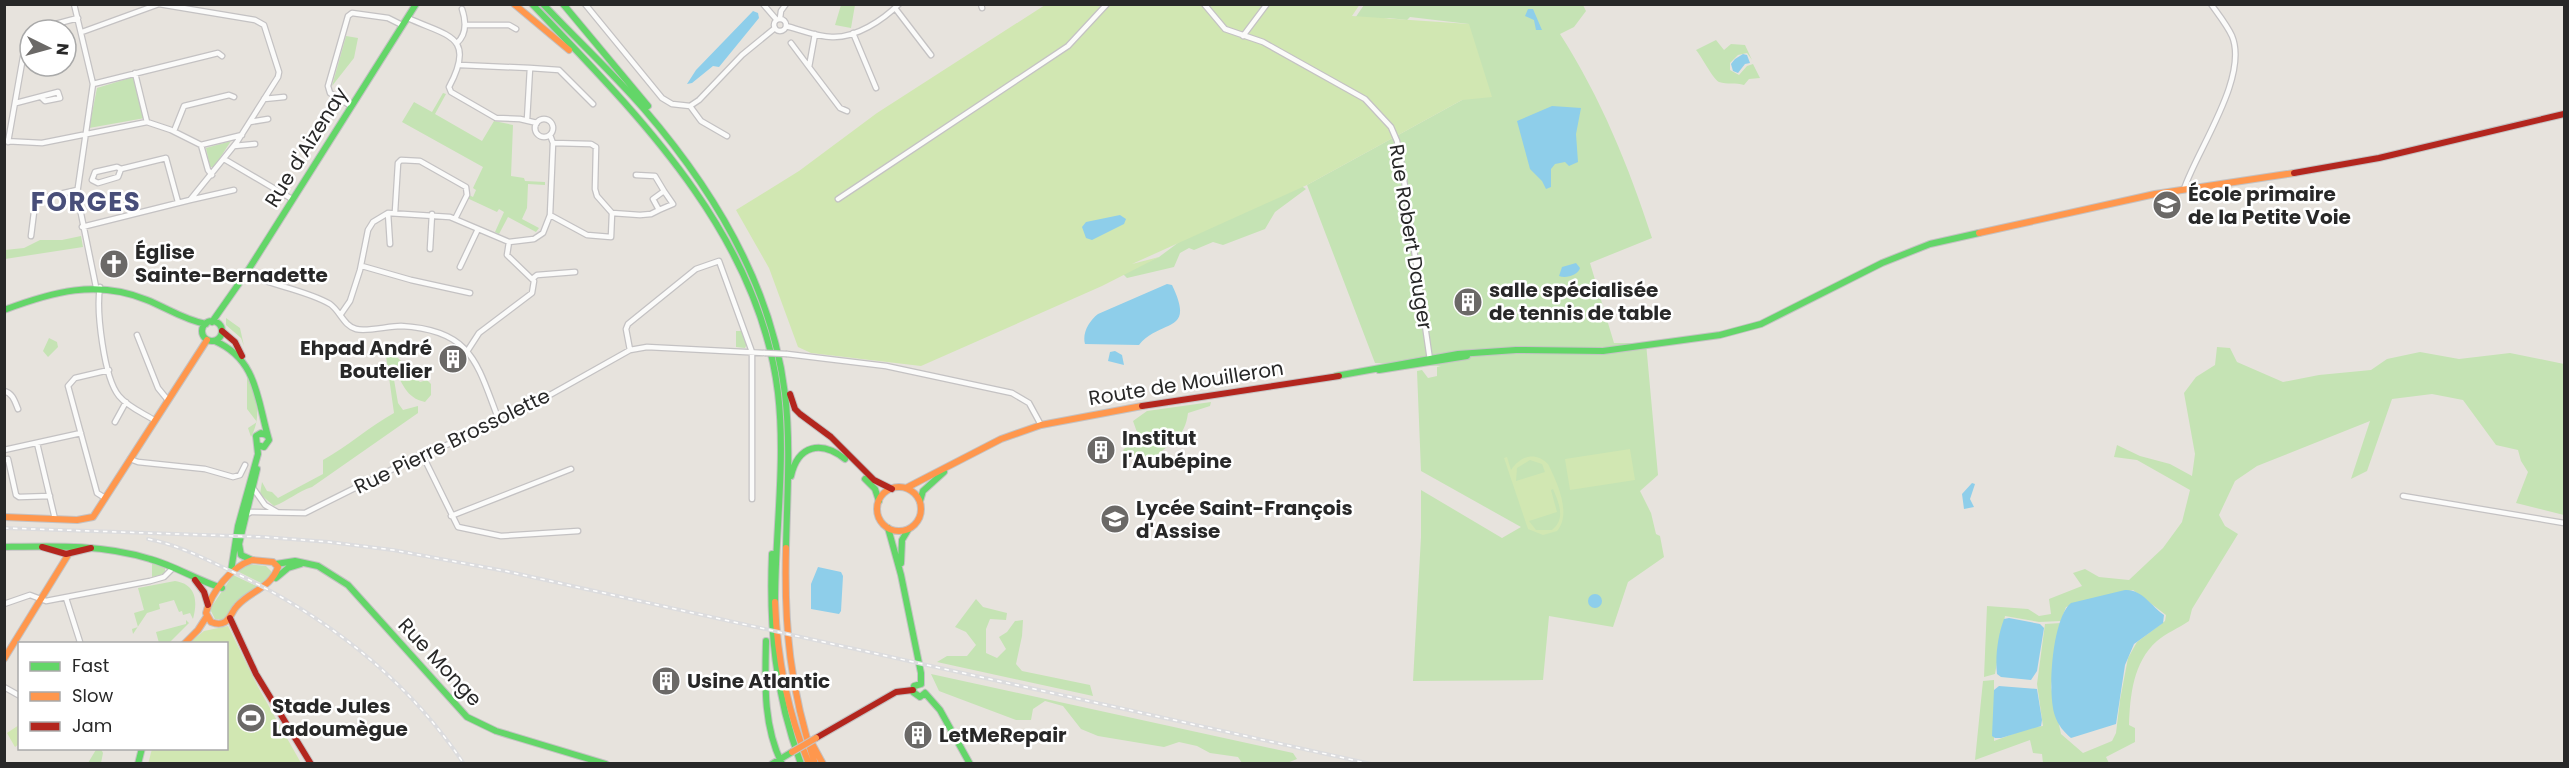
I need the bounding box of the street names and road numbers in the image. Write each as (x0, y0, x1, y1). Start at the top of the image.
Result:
street label: Rue d'Aizenay (258, 82, 354, 212)
street label: Rue Robert Dauger (1383, 142, 1439, 332)
street label: Route de Mouilleron (1086, 354, 1286, 412)
street label: Rue Pierre Brossolette (349, 381, 555, 501)
street label: Rue Monge (392, 612, 488, 712)

